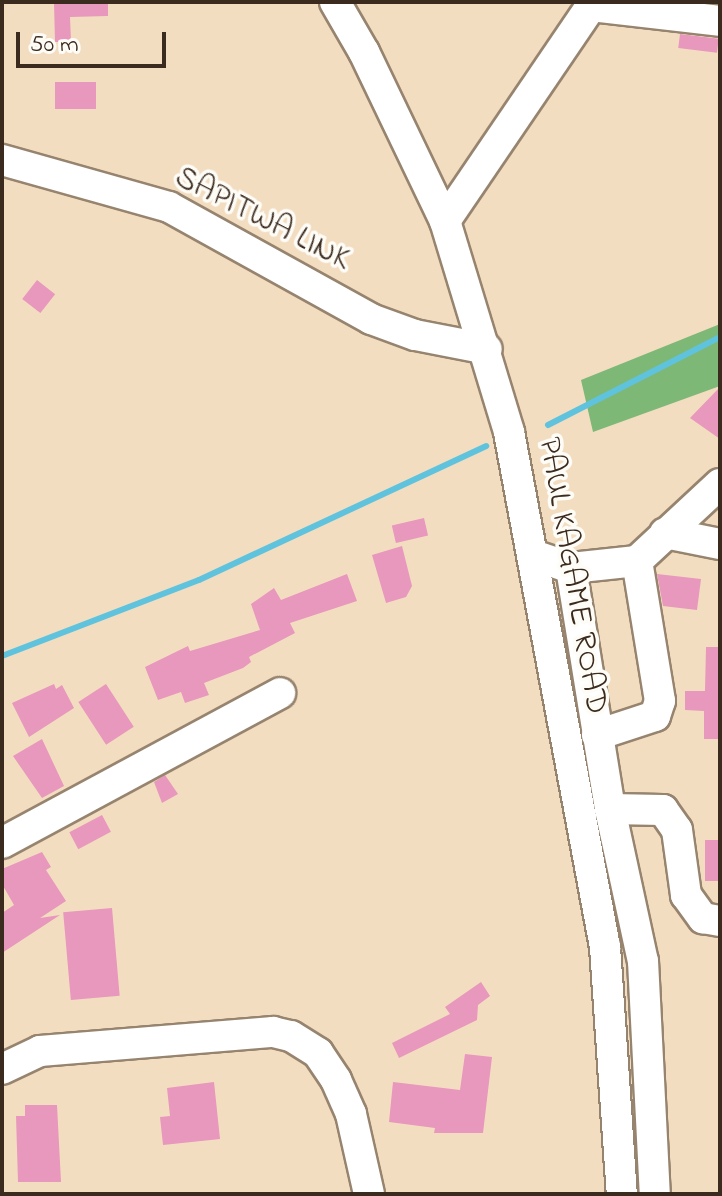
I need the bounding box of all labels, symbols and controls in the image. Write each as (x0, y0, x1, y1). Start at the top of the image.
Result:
scale bar (20, 16, 170, 66)
text: 50 m (30, 28, 79, 63)
street label: SAPITWA LINK (168, 159, 356, 281)
street label: PAUL KAGAME ROAD (528, 435, 614, 717)

